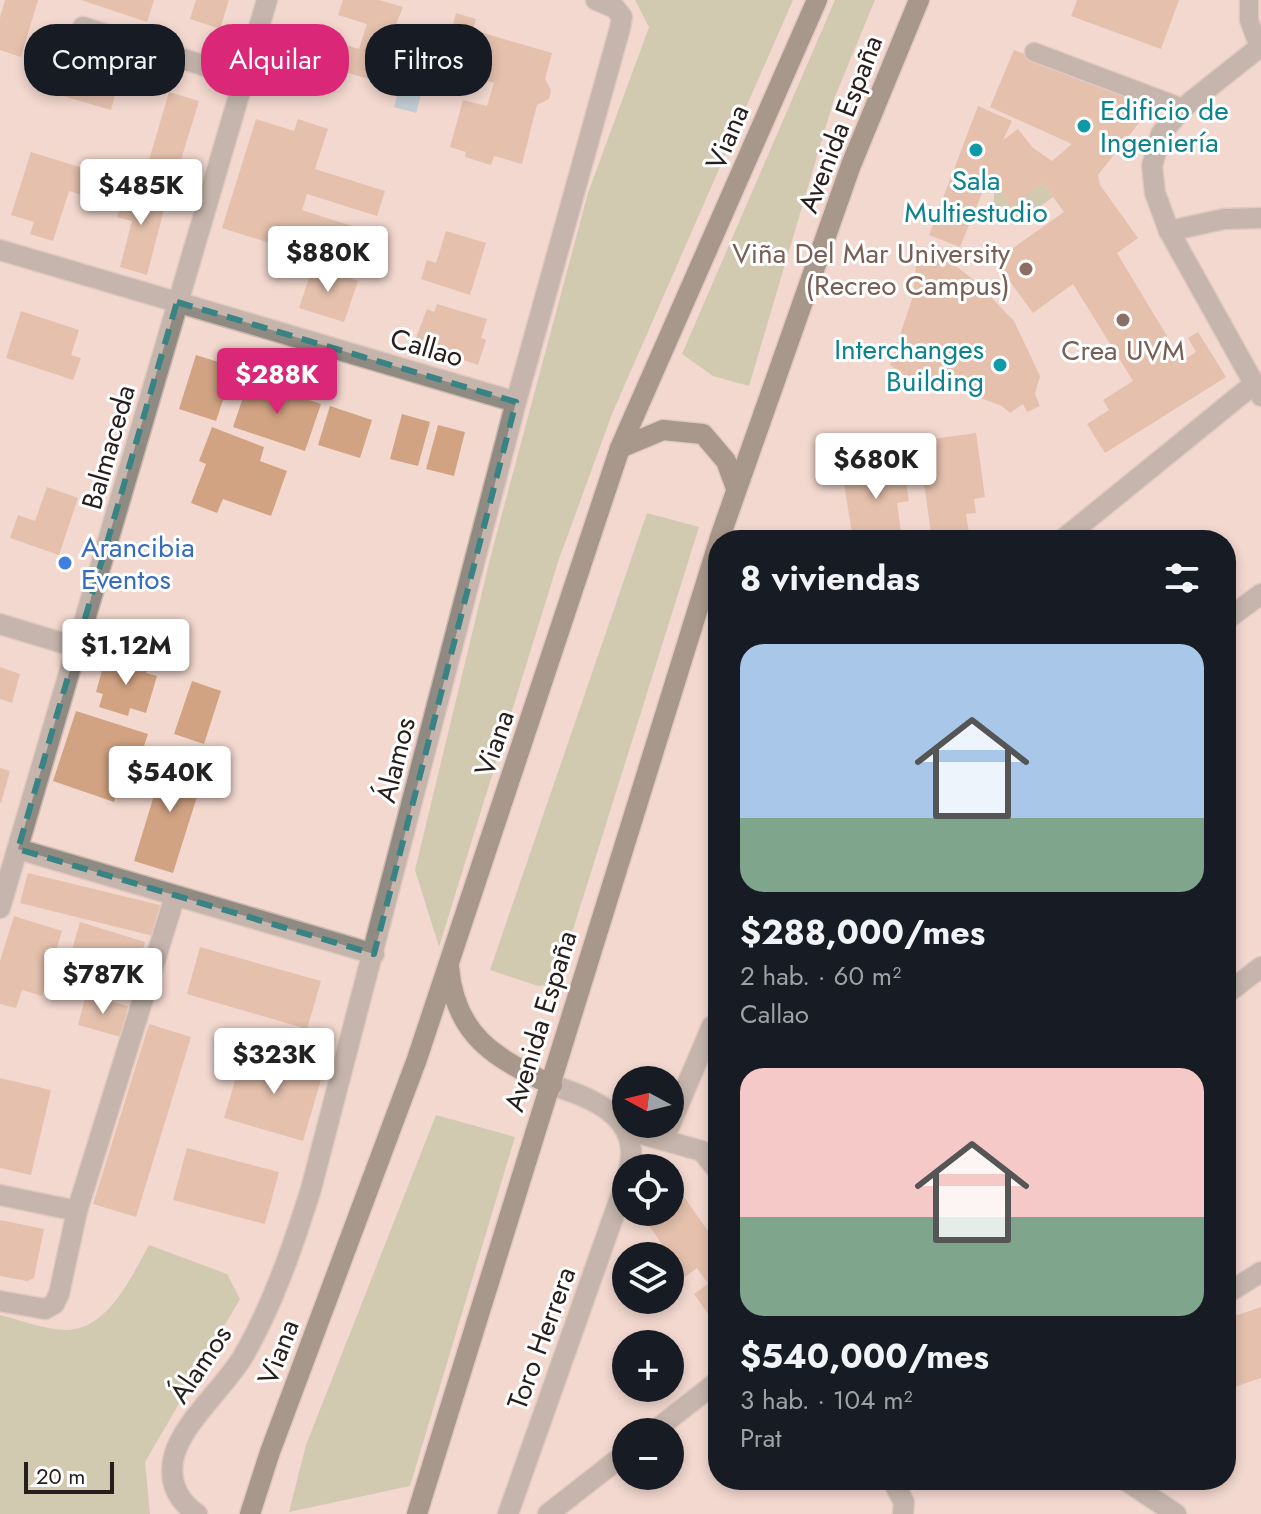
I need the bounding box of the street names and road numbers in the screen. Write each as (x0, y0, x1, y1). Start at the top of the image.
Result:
street label: Avenida España (788, 29, 893, 219)
street label: Viana (695, 98, 759, 176)
street label: Callao (386, 318, 468, 377)
street label: Balmaceda (71, 380, 146, 514)
street label: Viana (464, 705, 525, 782)
street label: Álamos (365, 713, 426, 807)
street label: Avenida España (493, 925, 587, 1117)
street label: Toro Herrera (497, 1261, 586, 1415)
street label: Viana (247, 1313, 310, 1391)
street label: Álamos (159, 1317, 242, 1412)

